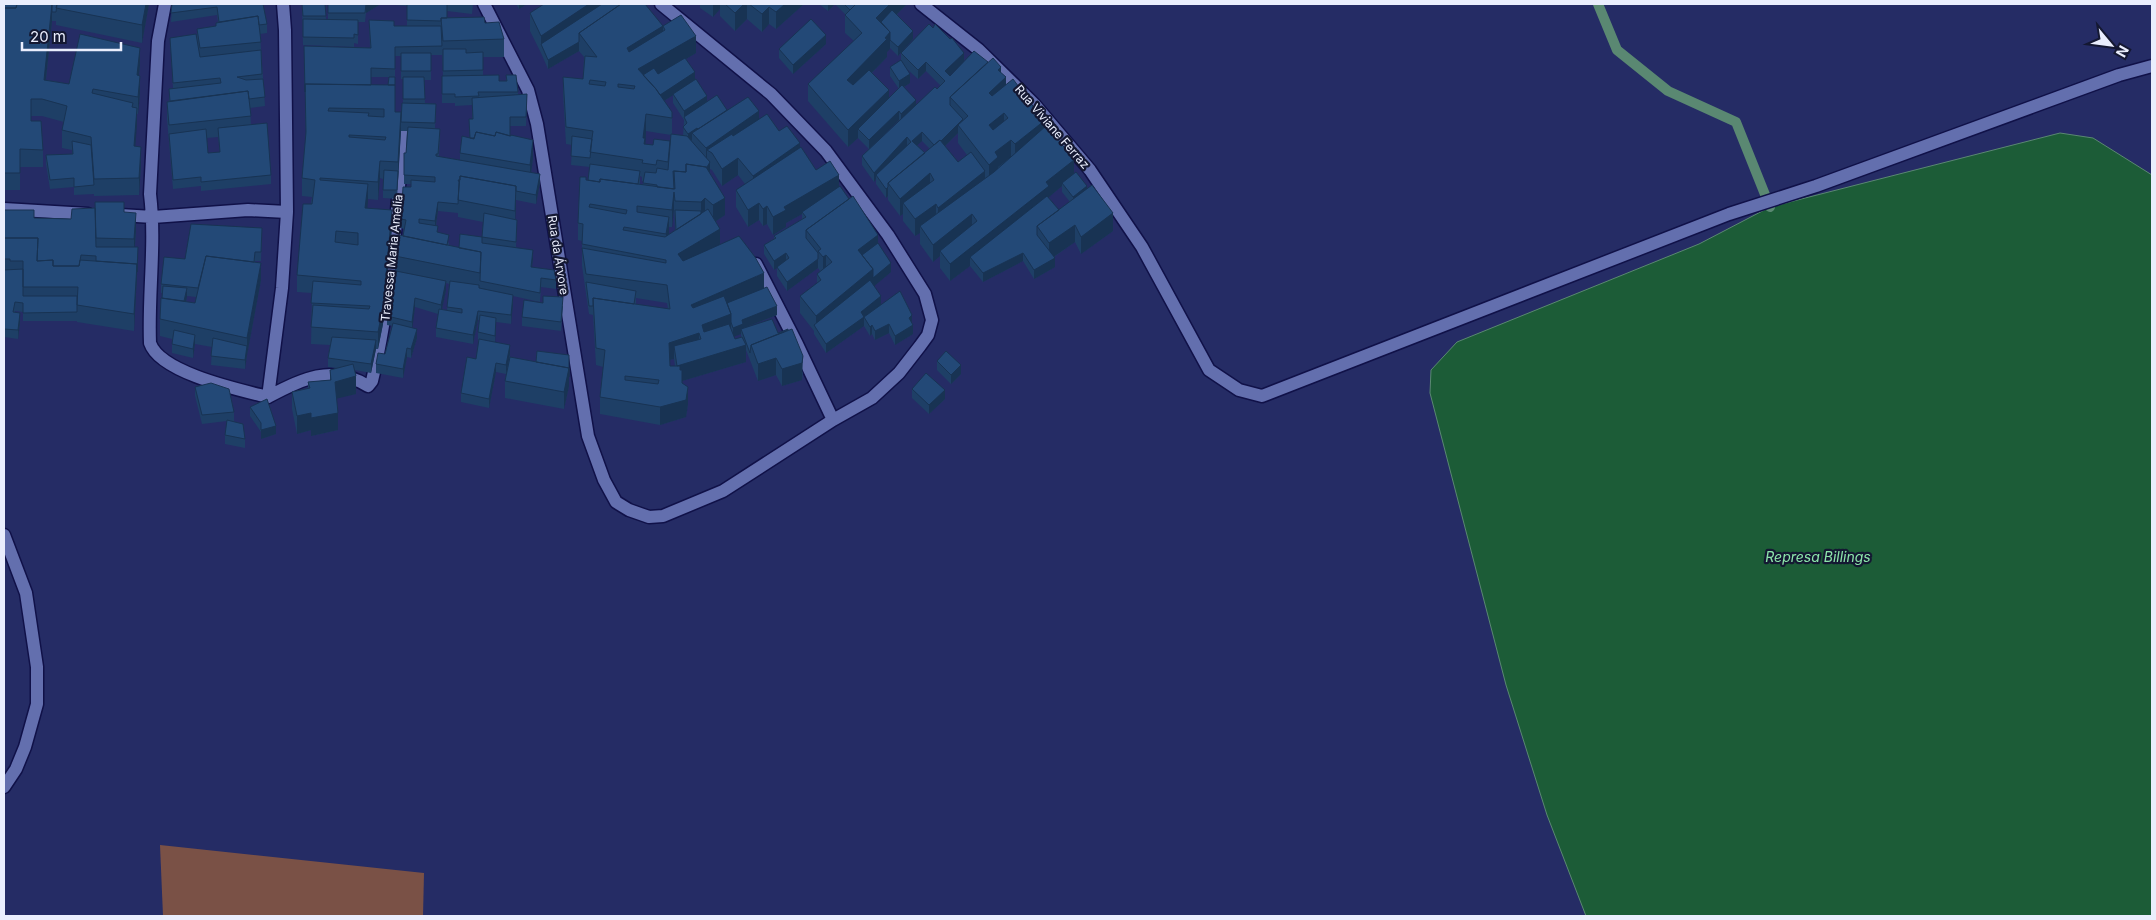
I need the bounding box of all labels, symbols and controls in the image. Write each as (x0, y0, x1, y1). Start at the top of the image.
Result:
scale bar (22, 20, 121, 52)
north arrow (2086, 20, 2136, 70)
text: 20 m (30, 27, 66, 46)
text: N (2113, 43, 2133, 60)
street label: Rua Viviane Ferraz (1012, 82, 1093, 172)
street label: Travessa Maria Amelia (377, 193, 406, 322)
street label: Rua da Árvore (545, 214, 572, 296)
water label: Represa Billings (1765, 548, 1871, 565)

